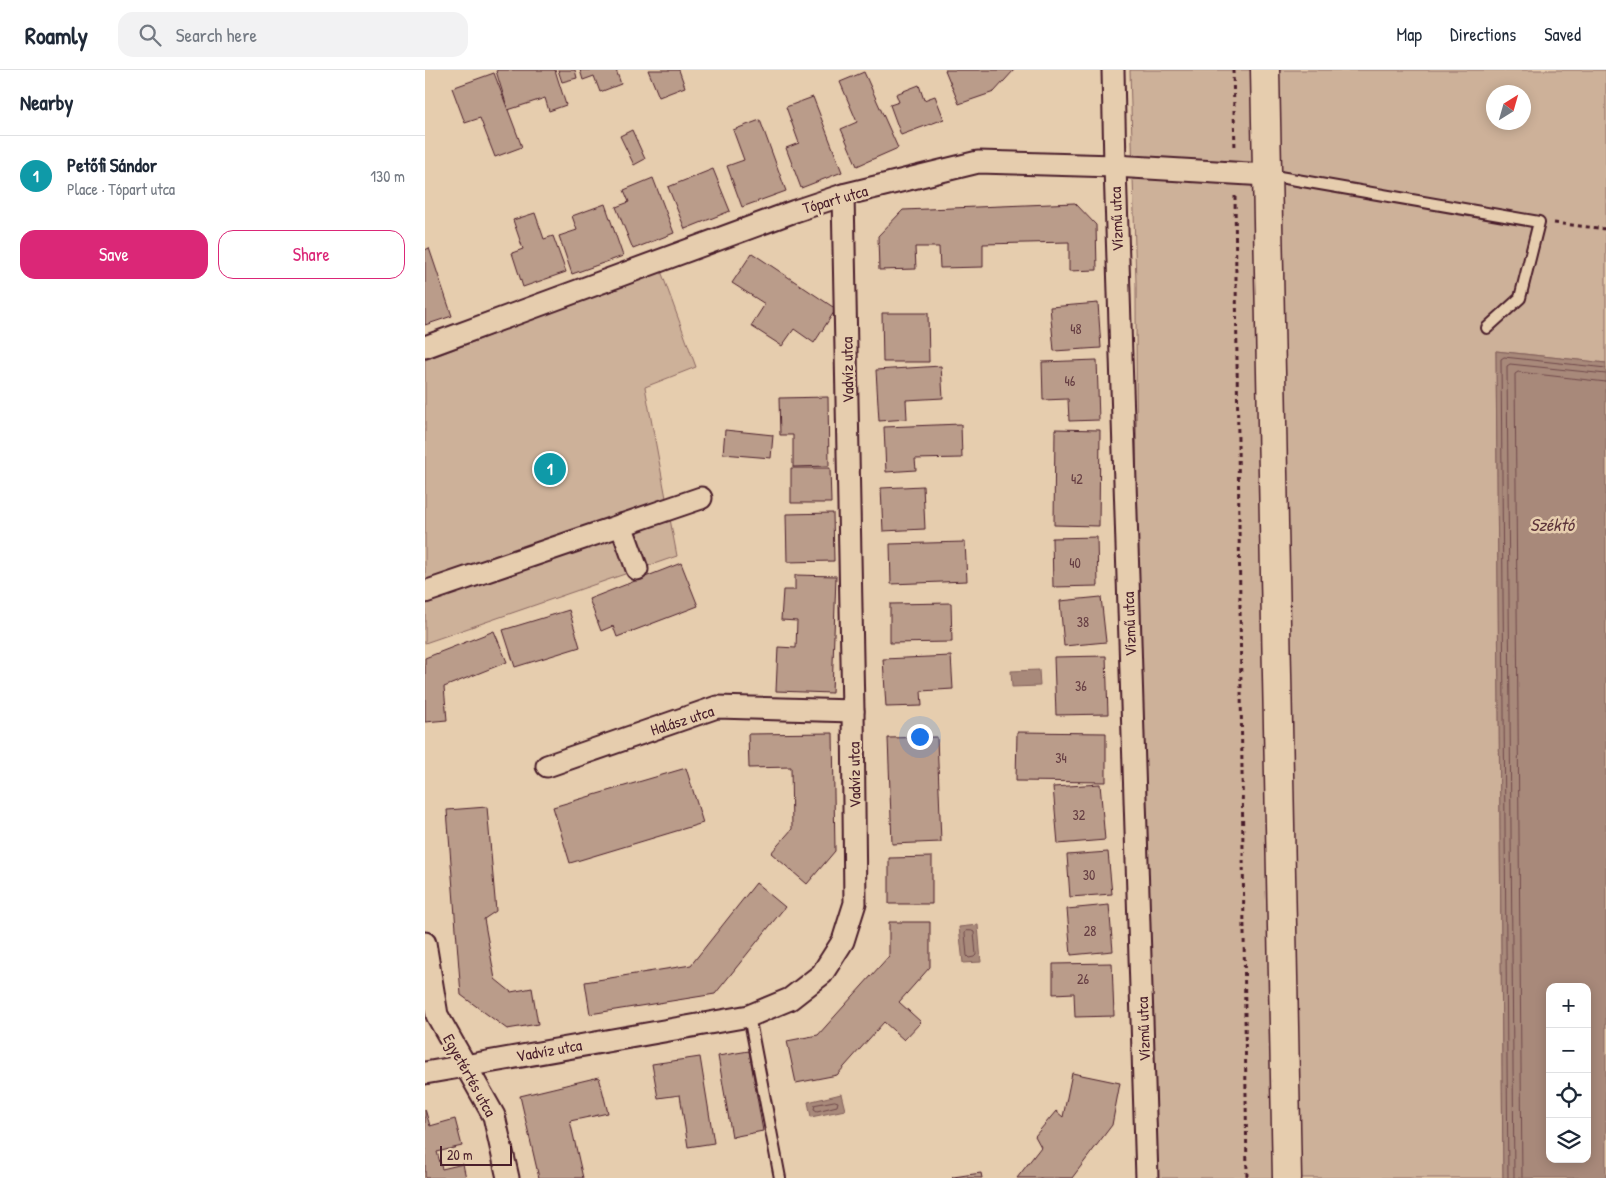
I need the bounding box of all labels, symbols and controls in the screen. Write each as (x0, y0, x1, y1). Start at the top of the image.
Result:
search box (118, 12, 468, 57)
text: Roamly (25, 19, 88, 51)
icon: search (136, 21, 164, 49)
text: Search here (176, 22, 257, 48)
text: Map (1397, 22, 1422, 47)
text: Directions (1450, 22, 1516, 47)
text: Saved (1544, 22, 1581, 47)
north arrow (1486, 85, 1531, 130)
text: Nearby (20, 88, 73, 117)
text: Petőfi Sándor (67, 152, 157, 178)
text: 1 (33, 165, 39, 187)
text: 130 m (370, 165, 405, 187)
text: Place · Tópart utca (67, 178, 175, 200)
street label: Tópart utca (800, 179, 870, 219)
street label: Vízmű utca (1104, 186, 1128, 252)
button: Save (20, 230, 208, 279)
button: Share (218, 230, 405, 279)
house number: 48 (1070, 319, 1082, 338)
street label: Vadvíz utca (835, 337, 859, 403)
house number: 46 (1065, 371, 1076, 390)
pin: 1 (534, 450, 566, 488)
house number: 42 (1071, 469, 1083, 488)
water label: Széktó (1530, 512, 1576, 537)
house number: 40 (1069, 553, 1081, 572)
street label: Vízmű utca (1117, 591, 1141, 657)
house number: 38 (1077, 612, 1089, 631)
house number: 36 (1075, 676, 1087, 695)
street label: Halász utca (648, 699, 716, 741)
your location (907, 724, 933, 750)
street label: Vadvíz utca (842, 742, 866, 808)
house number: 34 (1055, 748, 1067, 767)
house number: 32 (1073, 805, 1086, 824)
house number: 30 (1083, 865, 1095, 884)
house number: 28 (1084, 921, 1096, 940)
house number: 26 (1077, 969, 1089, 988)
map controls (1546, 983, 1591, 1163)
button: + (1546, 983, 1591, 1028)
street label: Vízmű utca (1131, 996, 1155, 1062)
button: − (1546, 1028, 1591, 1073)
street label: Egyetértés utca (438, 1030, 502, 1120)
street label: Vadvíz utca (514, 1033, 584, 1067)
button: locate (1546, 1073, 1591, 1118)
button: layers (1546, 1118, 1591, 1163)
scale bar (440, 1143, 513, 1166)
text: 20 m (447, 1145, 473, 1164)

